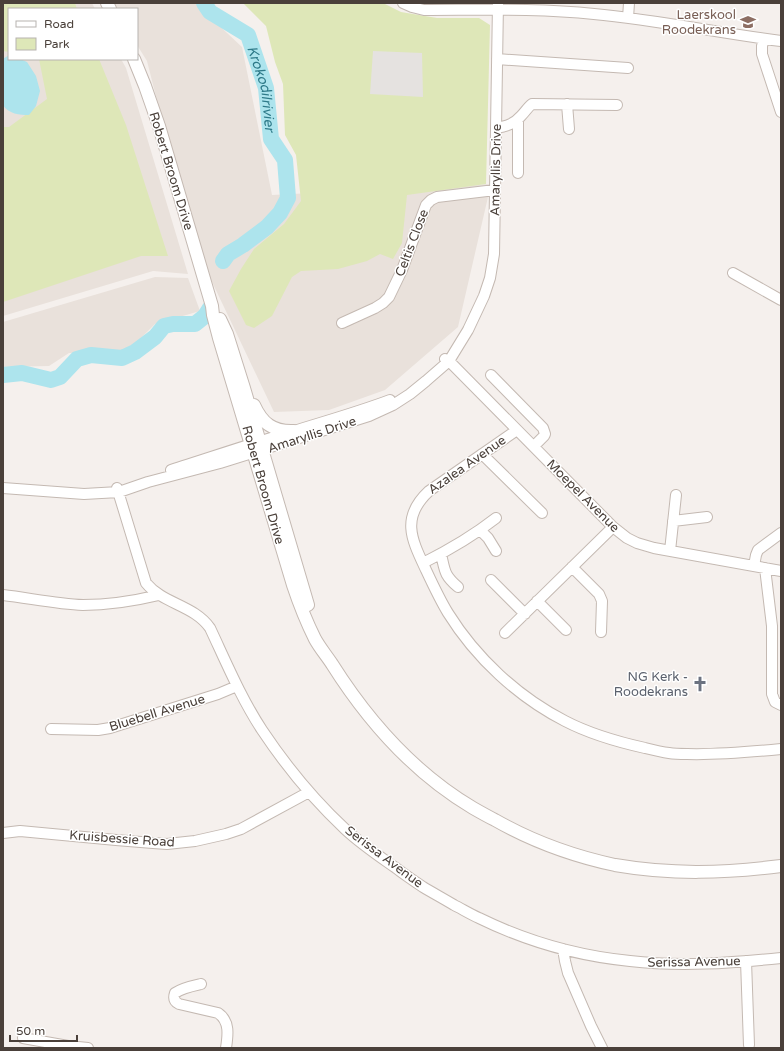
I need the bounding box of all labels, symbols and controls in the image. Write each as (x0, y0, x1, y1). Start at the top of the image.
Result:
place label: Laerskool Roodekrans (662, 7, 736, 38)
legend (8, 8, 138, 60)
school or university icon: Laerskool Roodekrans (739, 13, 757, 31)
text: Road (44, 17, 74, 31)
text: Park (44, 37, 70, 51)
water label: Krokodilrivier (244, 43, 279, 134)
street label: Robert Broom Drive (145, 110, 197, 232)
street label: Amaryllis Drive (487, 124, 505, 216)
street label: Celtis Close (392, 207, 432, 279)
street label: Amaryllis Drive (266, 413, 358, 457)
street label: Robert Broom Drive (238, 424, 288, 546)
street label: Azalea Avenue (425, 432, 509, 498)
street label: Moepel Avenue (543, 456, 623, 536)
place label: NG Kerk - Roodekrans (614, 669, 688, 700)
church icon: NG Kerk - Roodekrans (691, 675, 709, 693)
street label: Bluebell Avenue (107, 691, 207, 735)
street label: Serissa Avenue (342, 823, 426, 891)
street label: Kruisbessie Road (69, 827, 175, 851)
street label: Serissa Avenue (647, 953, 741, 971)
scale bar (10, 1017, 77, 1043)
text: 50 m (16, 1024, 45, 1038)

